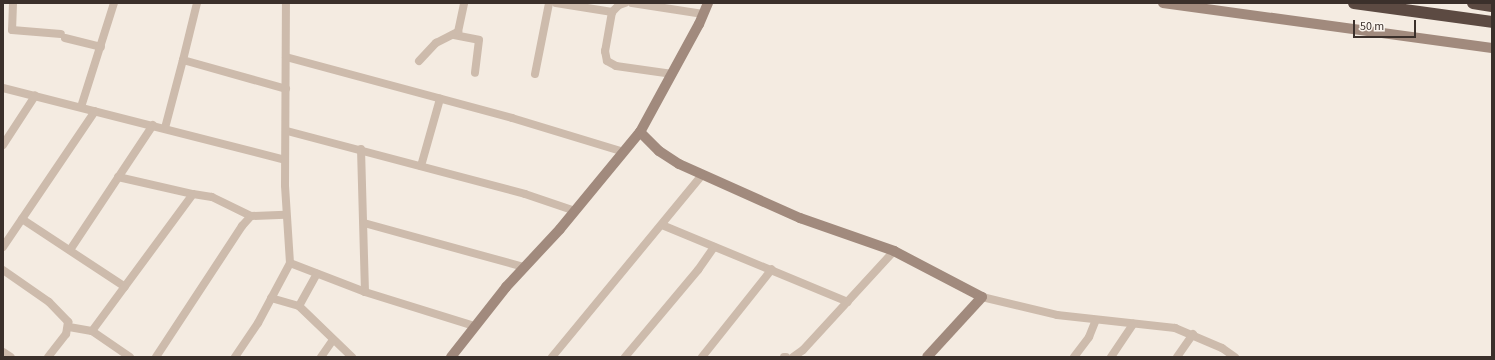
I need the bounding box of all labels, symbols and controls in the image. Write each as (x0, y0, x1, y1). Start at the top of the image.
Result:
scale bar (1355, 12, 1418, 38)
text: 50 m (1360, 18, 1384, 35)

